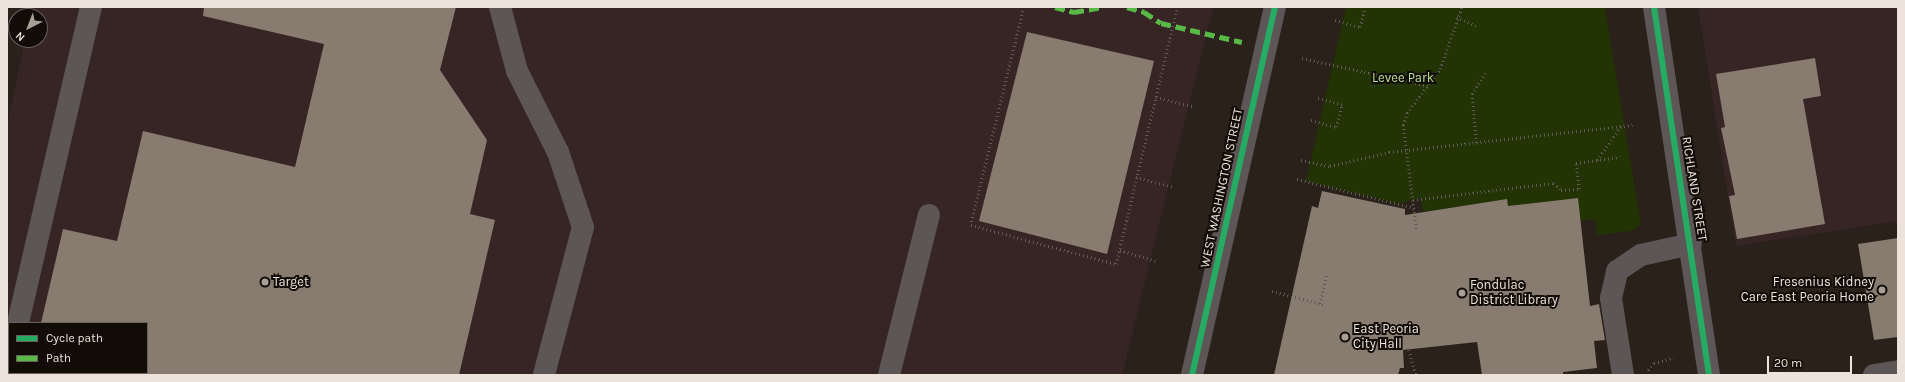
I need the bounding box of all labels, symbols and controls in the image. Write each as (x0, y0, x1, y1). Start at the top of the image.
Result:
north arrow (8, 8, 48, 48)
text: N (13, 29, 28, 44)
park label: Levee Park (1372, 70, 1434, 86)
street label: WEST WASHINGTON STREET (1197, 107, 1247, 269)
street label: RICHLAND STREET (1678, 136, 1710, 242)
place label: Target (273, 274, 309, 290)
place label: Fresenius Kidney Care East Peoria Home (1741, 275, 1874, 306)
marker: Target (260, 277, 270, 287)
place label: Fondulac District Library (1470, 278, 1558, 309)
marker: Fresenius Kidney Care East Peoria Home (1877, 285, 1887, 295)
marker: Fondulac District Library (1457, 288, 1467, 298)
legend (8, 322, 148, 374)
place label: East Peoria City Hall (1353, 322, 1419, 353)
text: Cycle path (46, 331, 103, 345)
marker: East Peoria City Hall (1340, 332, 1350, 342)
scale bar (1769, 348, 1854, 374)
text: Path (46, 351, 71, 365)
text: 20 m (1774, 356, 1802, 370)

